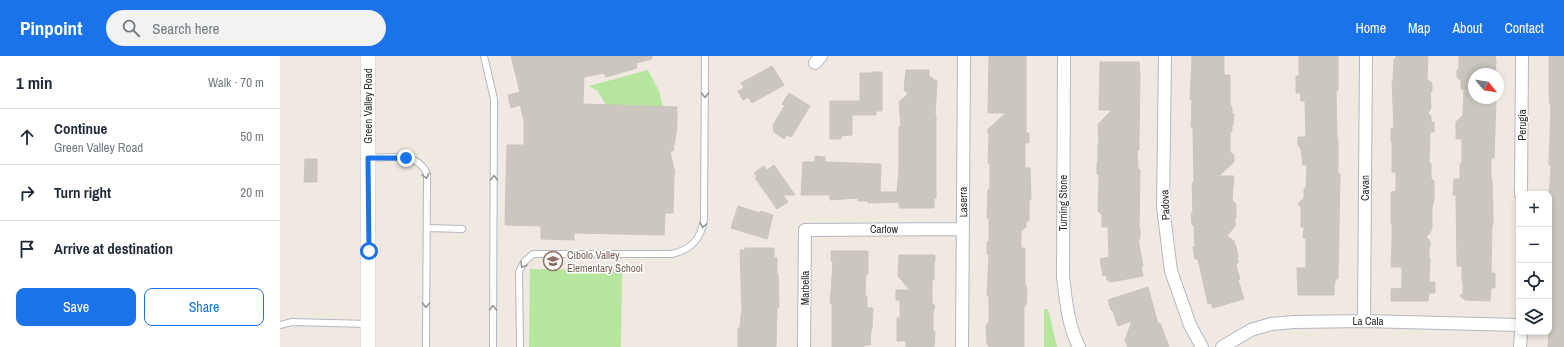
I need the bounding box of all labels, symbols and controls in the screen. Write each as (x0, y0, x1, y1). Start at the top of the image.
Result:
search box (106, 10, 386, 46)
text: Pinpoint (20, 15, 82, 41)
icon: search (120, 17, 142, 39)
text: Search here (152, 18, 219, 39)
text: Home (1355, 19, 1386, 37)
text: Map (1408, 19, 1430, 37)
text: About (1452, 19, 1482, 37)
text: Contact (1504, 19, 1544, 37)
street label: Green Valley Road (361, 68, 375, 144)
north arrow (1468, 68, 1504, 104)
text: 1 min (16, 71, 52, 94)
text: Walk · 70 m (208, 74, 264, 91)
one-way arrow (701, 92, 709, 98)
street label: Perugia (1515, 109, 1529, 141)
text: Continue (54, 118, 107, 139)
icon: ahead (16, 126, 38, 148)
text: 50 m (240, 128, 264, 145)
text: Green Valley Road (54, 139, 143, 156)
route end (397, 149, 415, 167)
one-way arrow (421, 172, 430, 179)
one-way arrow (490, 175, 498, 181)
street label: Turning Stone (1056, 175, 1070, 231)
street label: Cavan (1358, 175, 1372, 201)
icon: right (16, 182, 38, 204)
text: Turn right (54, 182, 111, 203)
text: 20 m (240, 184, 264, 201)
street label: Laserra (956, 187, 970, 217)
street label: Padova (1157, 189, 1173, 221)
map controls (1516, 191, 1552, 335)
button: + (1516, 191, 1552, 227)
one-way arrow (699, 222, 707, 228)
street label: Carlow (870, 222, 899, 236)
button: − (1516, 227, 1552, 263)
icon: arrive (16, 238, 38, 260)
text: Arrive at destination (54, 238, 173, 259)
route start (360, 242, 378, 260)
place label: Cibolo Valley Elementary School (567, 248, 643, 275)
school or university icon: Cibolo Valley Elementary School (542, 250, 564, 272)
one-way arrow (521, 261, 528, 268)
button: locate (1516, 263, 1552, 299)
street label: Marbella (798, 271, 812, 305)
button: Save (16, 288, 136, 326)
button: Share (144, 288, 264, 326)
button: layers (1516, 299, 1552, 335)
one-way arrow (422, 302, 431, 308)
one-way arrow (489, 305, 497, 311)
street label: La Cala (1352, 314, 1384, 328)

